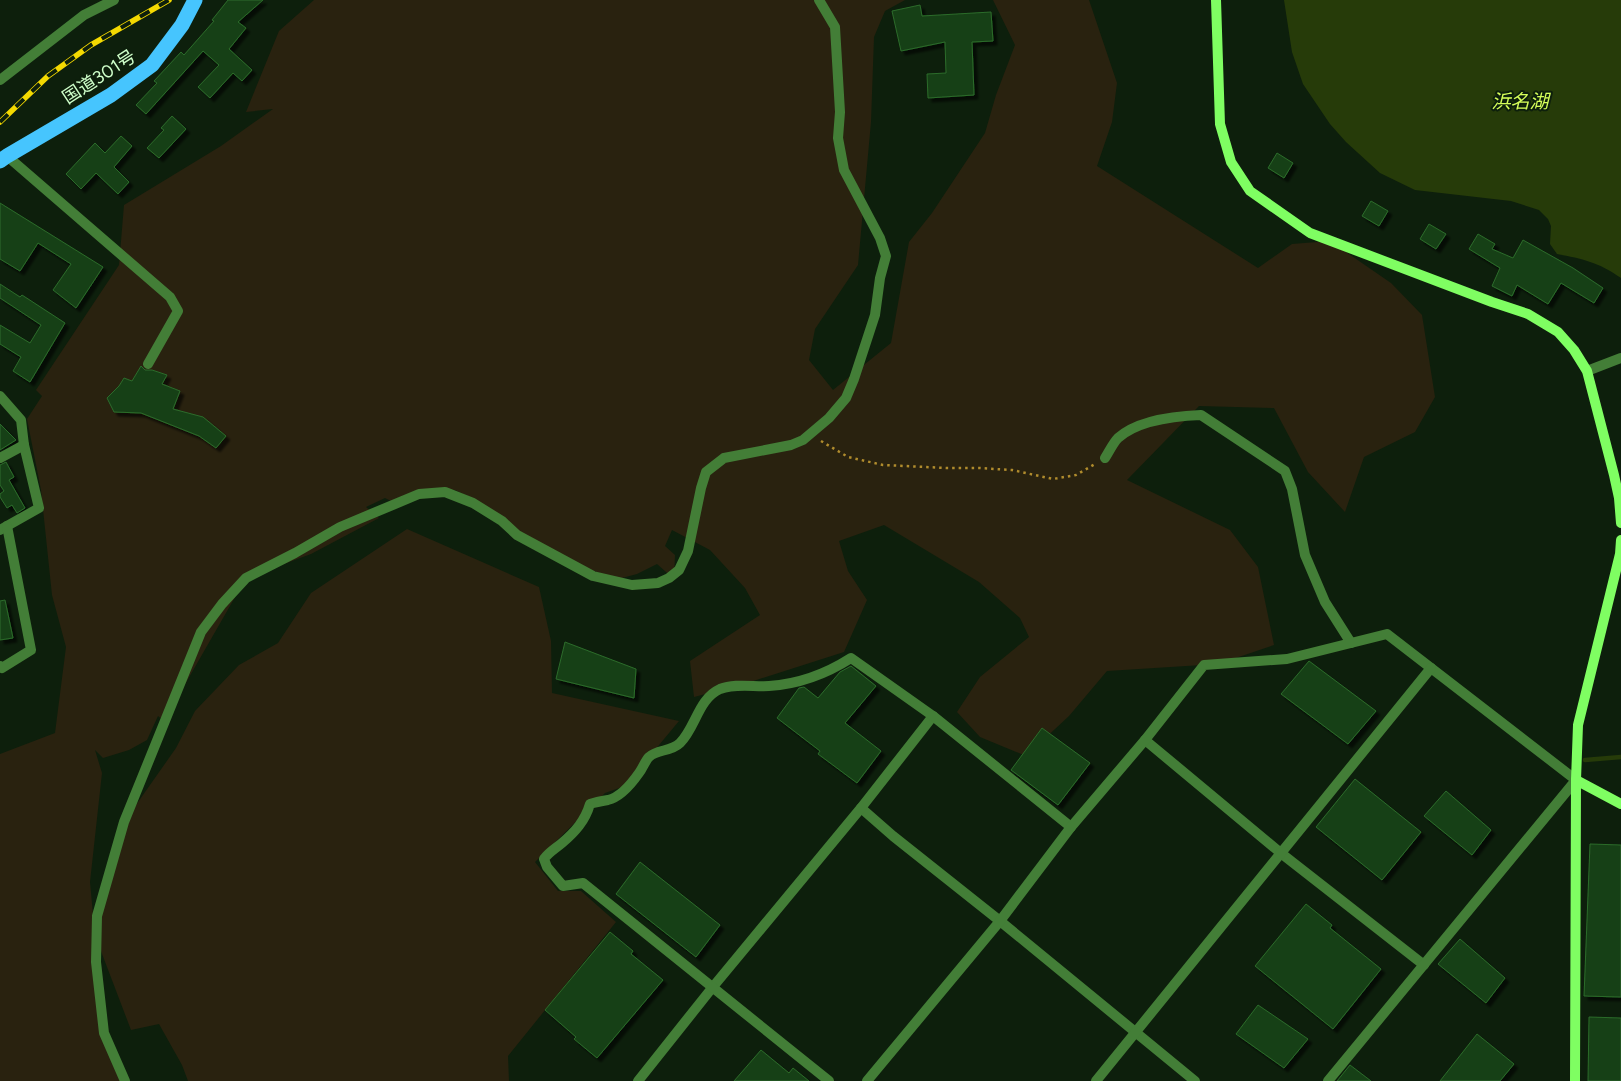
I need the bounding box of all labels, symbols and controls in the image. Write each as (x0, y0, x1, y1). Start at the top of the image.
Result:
street label: 国道301号 (58, 45, 140, 109)
water label: 浜名湖 (1491, 90, 1551, 113)

